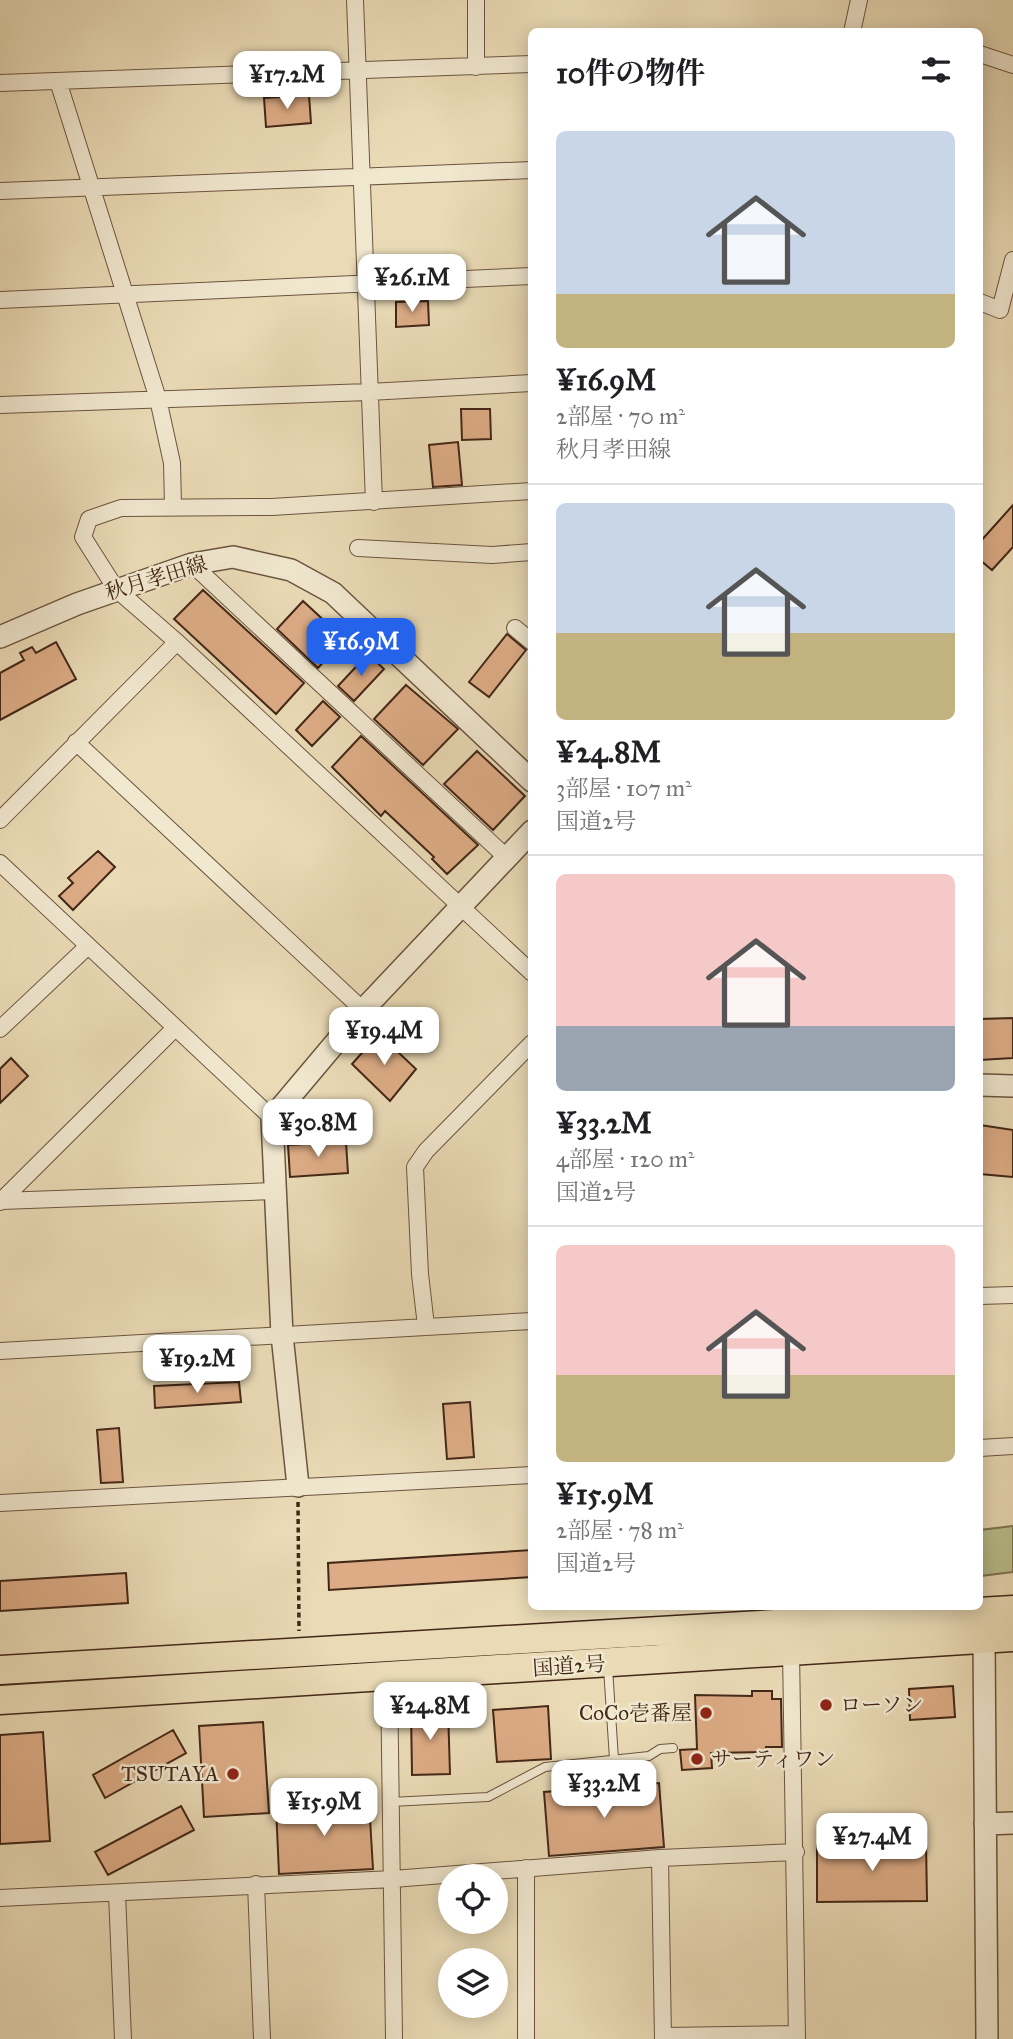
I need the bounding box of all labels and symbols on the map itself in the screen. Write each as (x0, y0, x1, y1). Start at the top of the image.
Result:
pin: ¥17.2M (230, 52, 344, 111)
pin: ¥26.1M (355, 254, 469, 314)
street label: 秋月孝田線 (102, 550, 210, 606)
pin: ¥16.9M (304, 618, 418, 678)
pin: ¥19.4M (327, 1007, 441, 1067)
pin: ¥30.8M (261, 1100, 375, 1159)
pin: ¥19.2M (140, 1336, 254, 1395)
street label: 国道2号 (532, 1650, 606, 1682)
pin: ¥24.8M (373, 1682, 487, 1742)
place label: ローソン (840, 1692, 923, 1718)
marker: ローソン (818, 1697, 834, 1713)
place label: CoCo壱番屋 (579, 1700, 692, 1726)
marker: CoCo壱番屋 (698, 1705, 714, 1721)
place label: サーティワン (711, 1746, 835, 1772)
marker: サーティワン (689, 1751, 705, 1767)
pin: ¥33.2M (547, 1760, 661, 1820)
place label: TSUTAYA (121, 1761, 219, 1787)
marker: TSUTAYA (225, 1766, 241, 1782)
pin: ¥15.9M (267, 1778, 381, 1838)
pin: ¥27.4M (815, 1814, 929, 1873)

